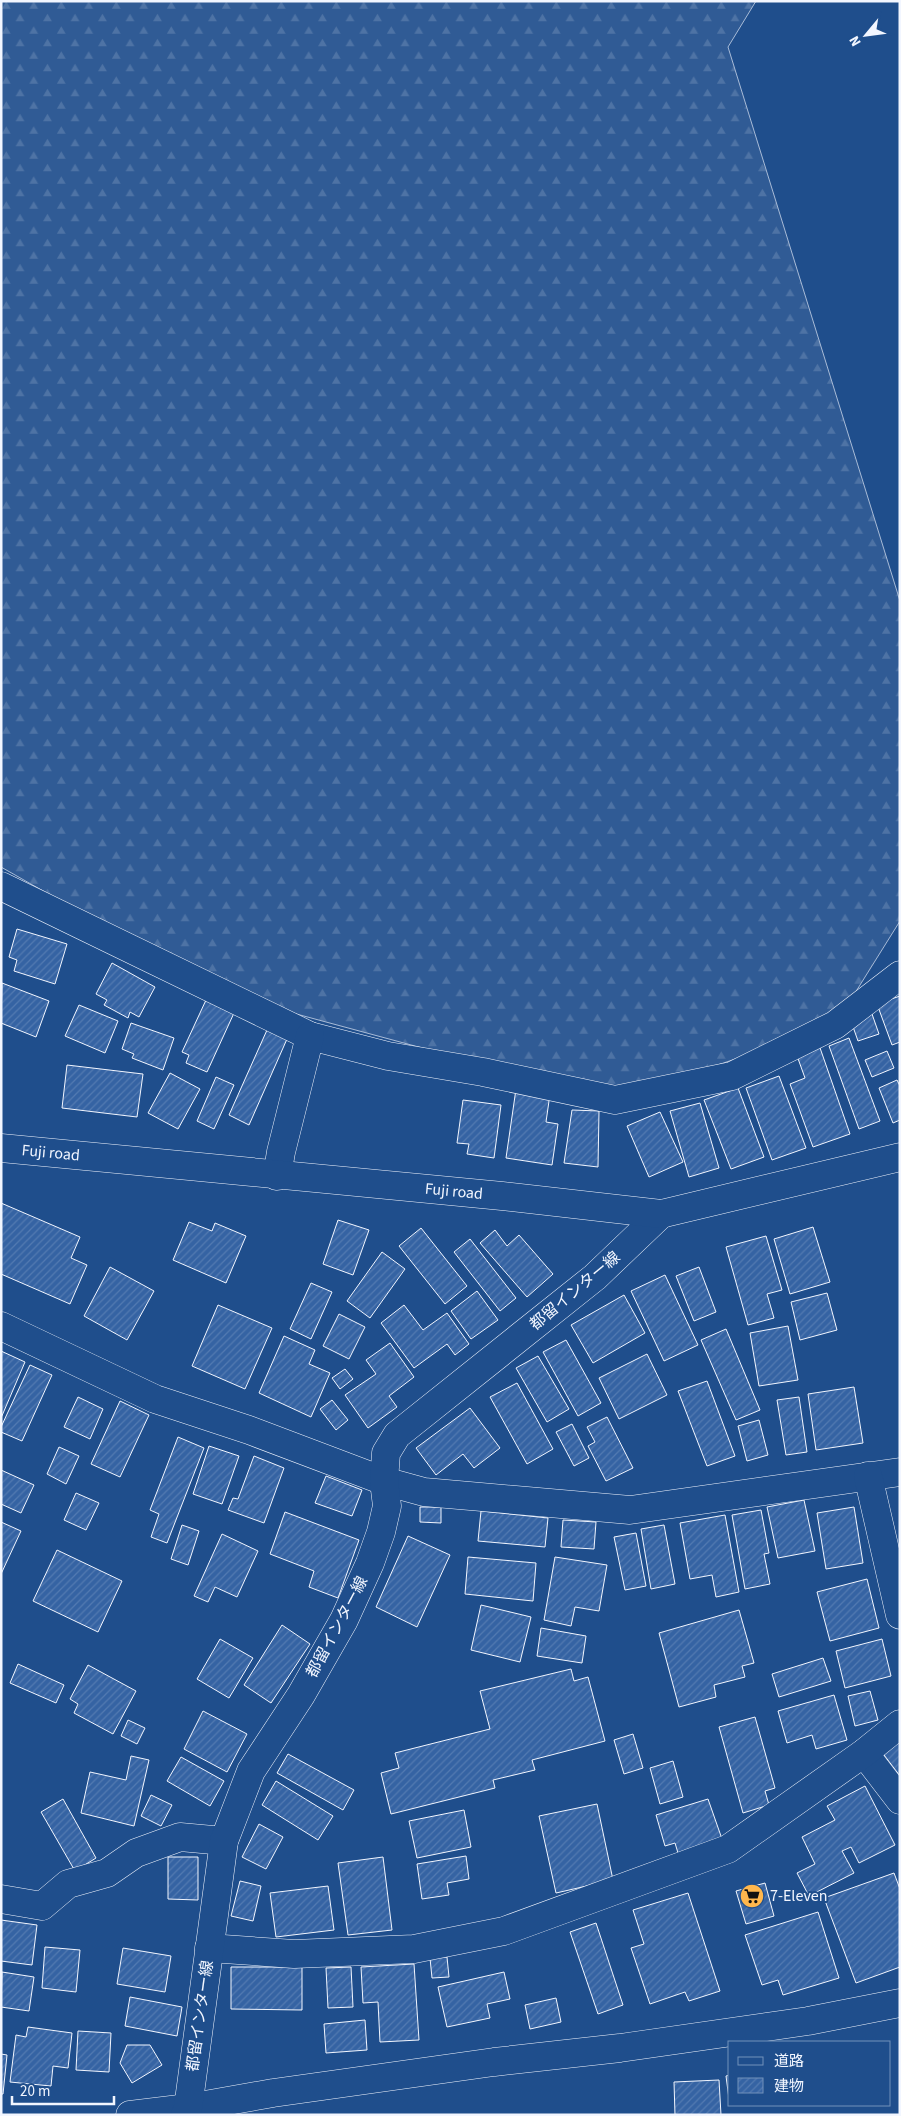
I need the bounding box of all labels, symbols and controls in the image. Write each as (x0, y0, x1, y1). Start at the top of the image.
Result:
north arrow (841, 10, 891, 60)
text: N (845, 32, 867, 50)
street label: Fuji road (21, 1139, 81, 1166)
street label: Fuji road (424, 1178, 484, 1205)
street label: 都留インター線 (525, 1247, 625, 1335)
street label: 都留インター線 (301, 1572, 373, 1682)
supermarket icon: 7-Eleven (739, 1883, 765, 1909)
place label: 7-Eleven (770, 1885, 828, 1907)
street label: 都留インター線 (181, 1959, 219, 2073)
legend (728, 2041, 891, 2106)
text: 道路 (774, 2051, 804, 2072)
scale bar (12, 2074, 115, 2106)
text: 建物 (774, 2076, 804, 2097)
text: 20 m (20, 2081, 50, 2102)

